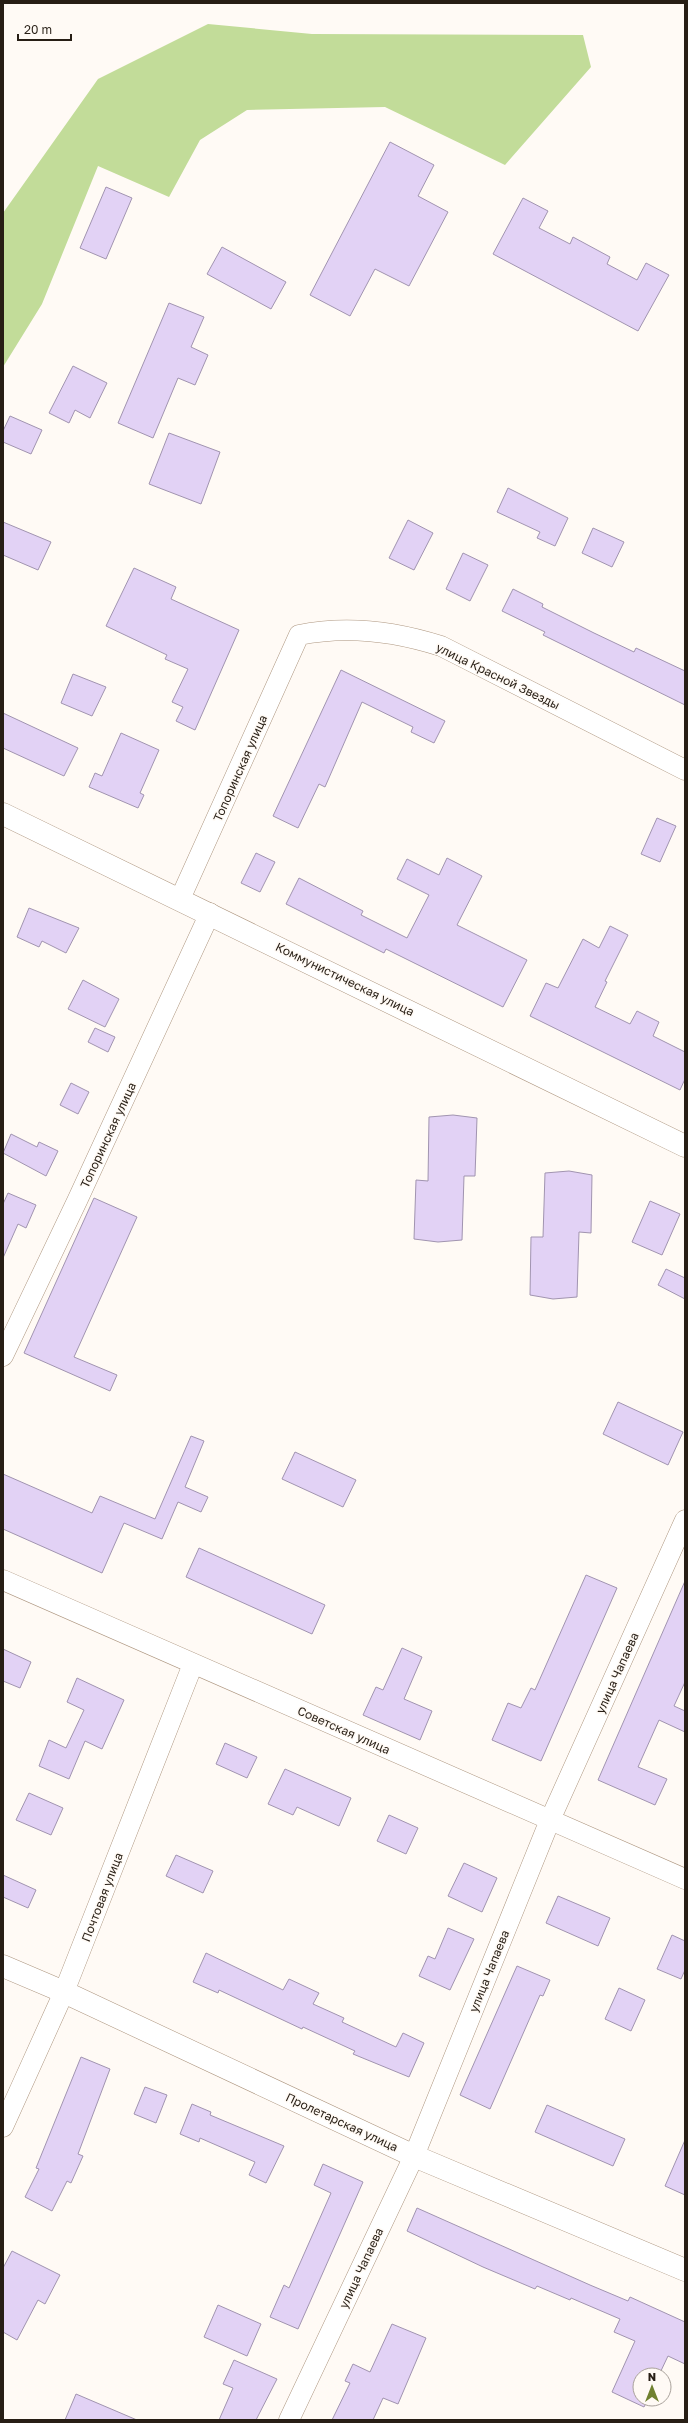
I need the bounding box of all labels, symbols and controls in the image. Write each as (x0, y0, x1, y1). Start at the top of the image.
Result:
scale bar (18, 16, 71, 42)
text: 20 m (24, 22, 52, 37)
street label: улица Красной Звезды (434, 639, 562, 713)
street label: Топоринская улица (210, 712, 270, 824)
street label: Коммунистическая улица (273, 939, 417, 1019)
street label: Топоринская улица (77, 1080, 139, 1190)
street label: улица Чапаева (592, 1630, 642, 1716)
street label: Советская улица (295, 1703, 393, 1757)
street label: Почтовая улица (78, 1850, 126, 1944)
street label: улица Чапаева (466, 1928, 512, 2014)
street label: Пролетарская улица (283, 2089, 401, 2155)
street label: улица Чапаева (336, 2225, 386, 2311)
north arrow (632, 2367, 672, 2407)
text: N (648, 2370, 656, 2383)

